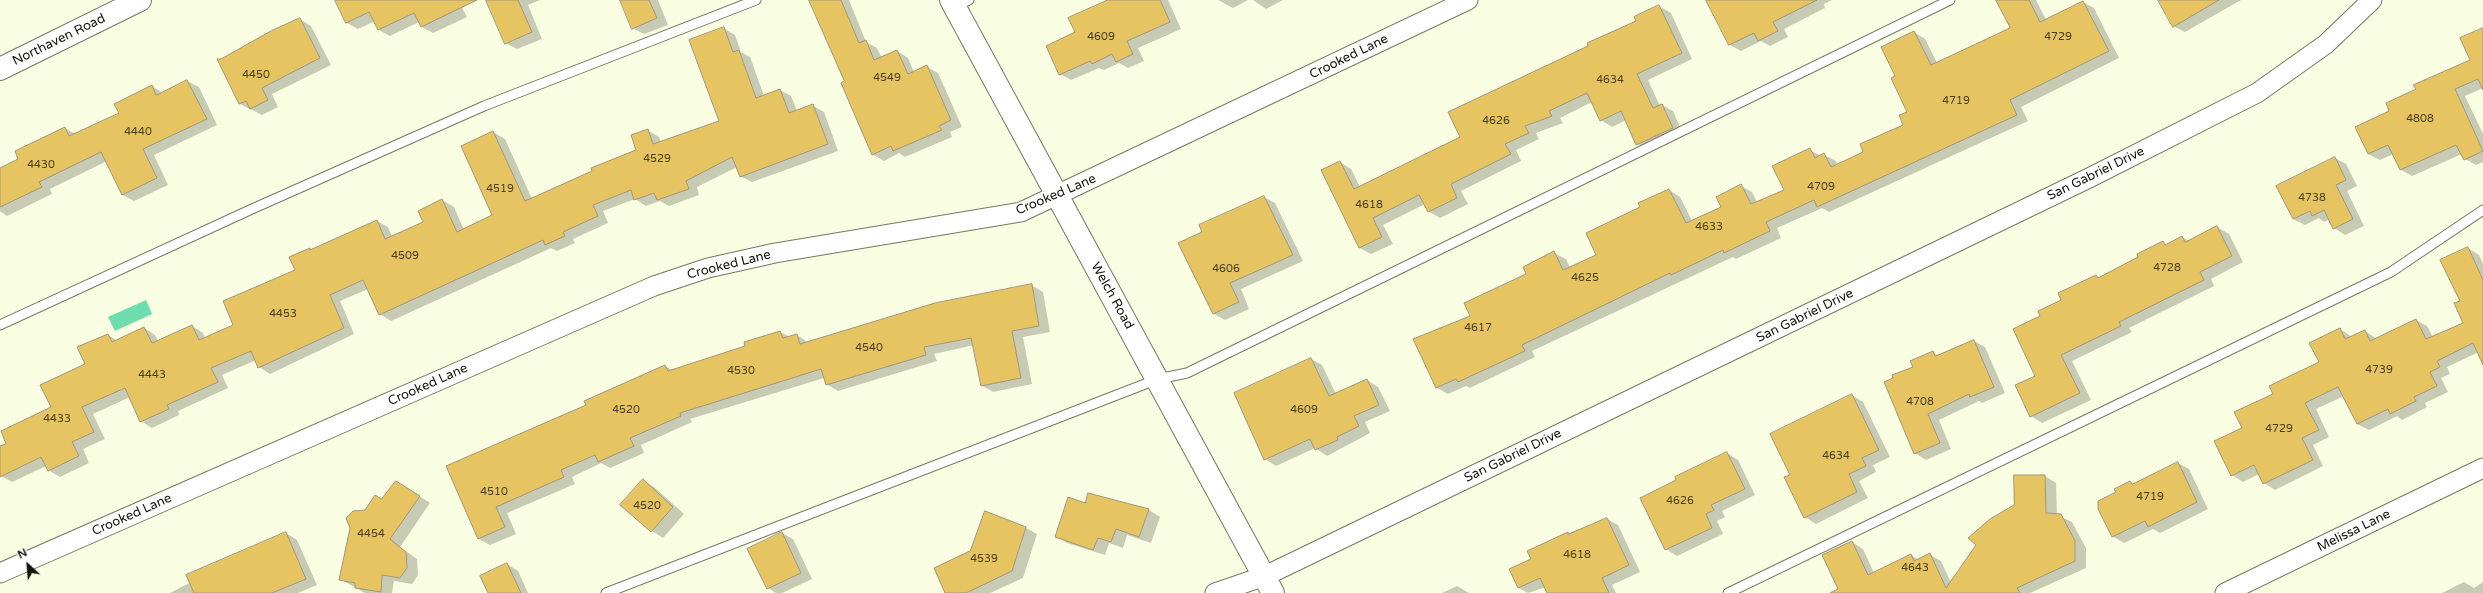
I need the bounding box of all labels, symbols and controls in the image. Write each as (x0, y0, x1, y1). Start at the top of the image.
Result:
street label: Northaven Road (10, 11, 108, 69)
house number: 4609 (1087, 30, 1115, 44)
house number: 4729 (2044, 30, 2072, 44)
street label: Crooked Lane (1307, 31, 1391, 83)
house number: 4450 (242, 68, 270, 82)
house number: 4549 (873, 71, 901, 85)
house number: 4634 (1596, 73, 1624, 87)
house number: 4719 (1942, 94, 1970, 108)
house number: 4808 (2406, 112, 2434, 126)
house number: 4626 (1482, 114, 1510, 128)
house number: 4440 (124, 125, 152, 139)
street label: San Gabriel Drive (2045, 144, 2147, 204)
house number: 4529 (643, 152, 671, 166)
house number: 4430 (27, 158, 55, 172)
street label: Crooked Lane (1014, 171, 1098, 219)
house number: 4709 (1807, 180, 1835, 194)
house number: 4519 (486, 182, 514, 196)
house number: 4738 (2298, 191, 2326, 205)
house number: 4618 (1355, 198, 1383, 212)
house number: 4633 (1695, 220, 1723, 234)
street label: Crooked Lane (686, 247, 772, 283)
house number: 4509 (391, 249, 419, 263)
street label: Welch Road (1087, 260, 1137, 332)
house number: 4728 (2153, 261, 2181, 275)
house number: 4606 (1212, 262, 1240, 276)
house number: 4625 (1571, 271, 1599, 285)
street label: San Gabriel Drive (1754, 286, 1856, 346)
house number: 4453 (269, 307, 297, 321)
house number: 4617 (1464, 321, 1492, 335)
house number: 4540 (855, 341, 883, 355)
street label: Crooked Lane (386, 360, 470, 410)
house number: 4739 (2365, 363, 2393, 377)
house number: 4530 (727, 364, 755, 378)
house number: 4443 (138, 368, 166, 382)
house number: 4708 (1906, 395, 1934, 409)
house number: 4520 (612, 403, 640, 417)
house number: 4609 (1290, 403, 1318, 417)
house number: 4433 (43, 412, 71, 426)
house number: 4729 (2265, 422, 2293, 436)
street label: San Gabriel Drive (1462, 426, 1564, 486)
house number: 4634 (1822, 449, 1850, 463)
house number: 4510 (480, 485, 508, 499)
street label: Crooked Lane (90, 490, 174, 540)
house number: 4719 (2136, 490, 2164, 504)
house number: 4626 (1666, 494, 1694, 508)
house number: 4520 (633, 499, 661, 513)
street label: Melissa Lane (2315, 507, 2393, 555)
house number: 4454 (357, 527, 385, 541)
north arrow (8, 545, 48, 585)
text: N (16, 546, 29, 562)
house number: 4618 (1563, 548, 1591, 562)
house number: 4539 (970, 552, 998, 566)
house number: 4643 (1901, 561, 1929, 575)

